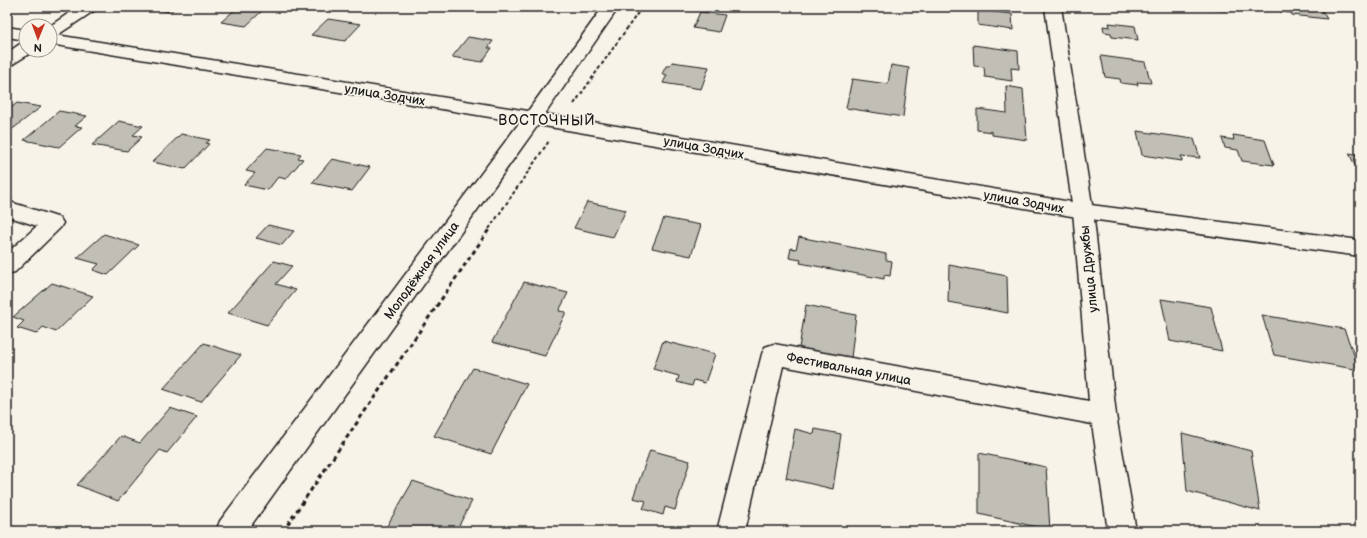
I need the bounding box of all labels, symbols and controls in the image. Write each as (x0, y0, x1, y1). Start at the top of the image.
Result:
north arrow (18, 18, 58, 58)
text: N (34, 41, 42, 54)
street label: улица Зодчих (343, 81, 426, 109)
district label: ВОСТОЧНЫЙ (498, 112, 596, 129)
street label: улица Зодчих (662, 133, 745, 163)
street label: улица Зодчих (982, 187, 1065, 217)
street label: Молодёжная улица (381, 218, 463, 323)
street label: улица Дружбы (1076, 225, 1102, 313)
street label: Фестивальная улица (785, 349, 913, 389)

